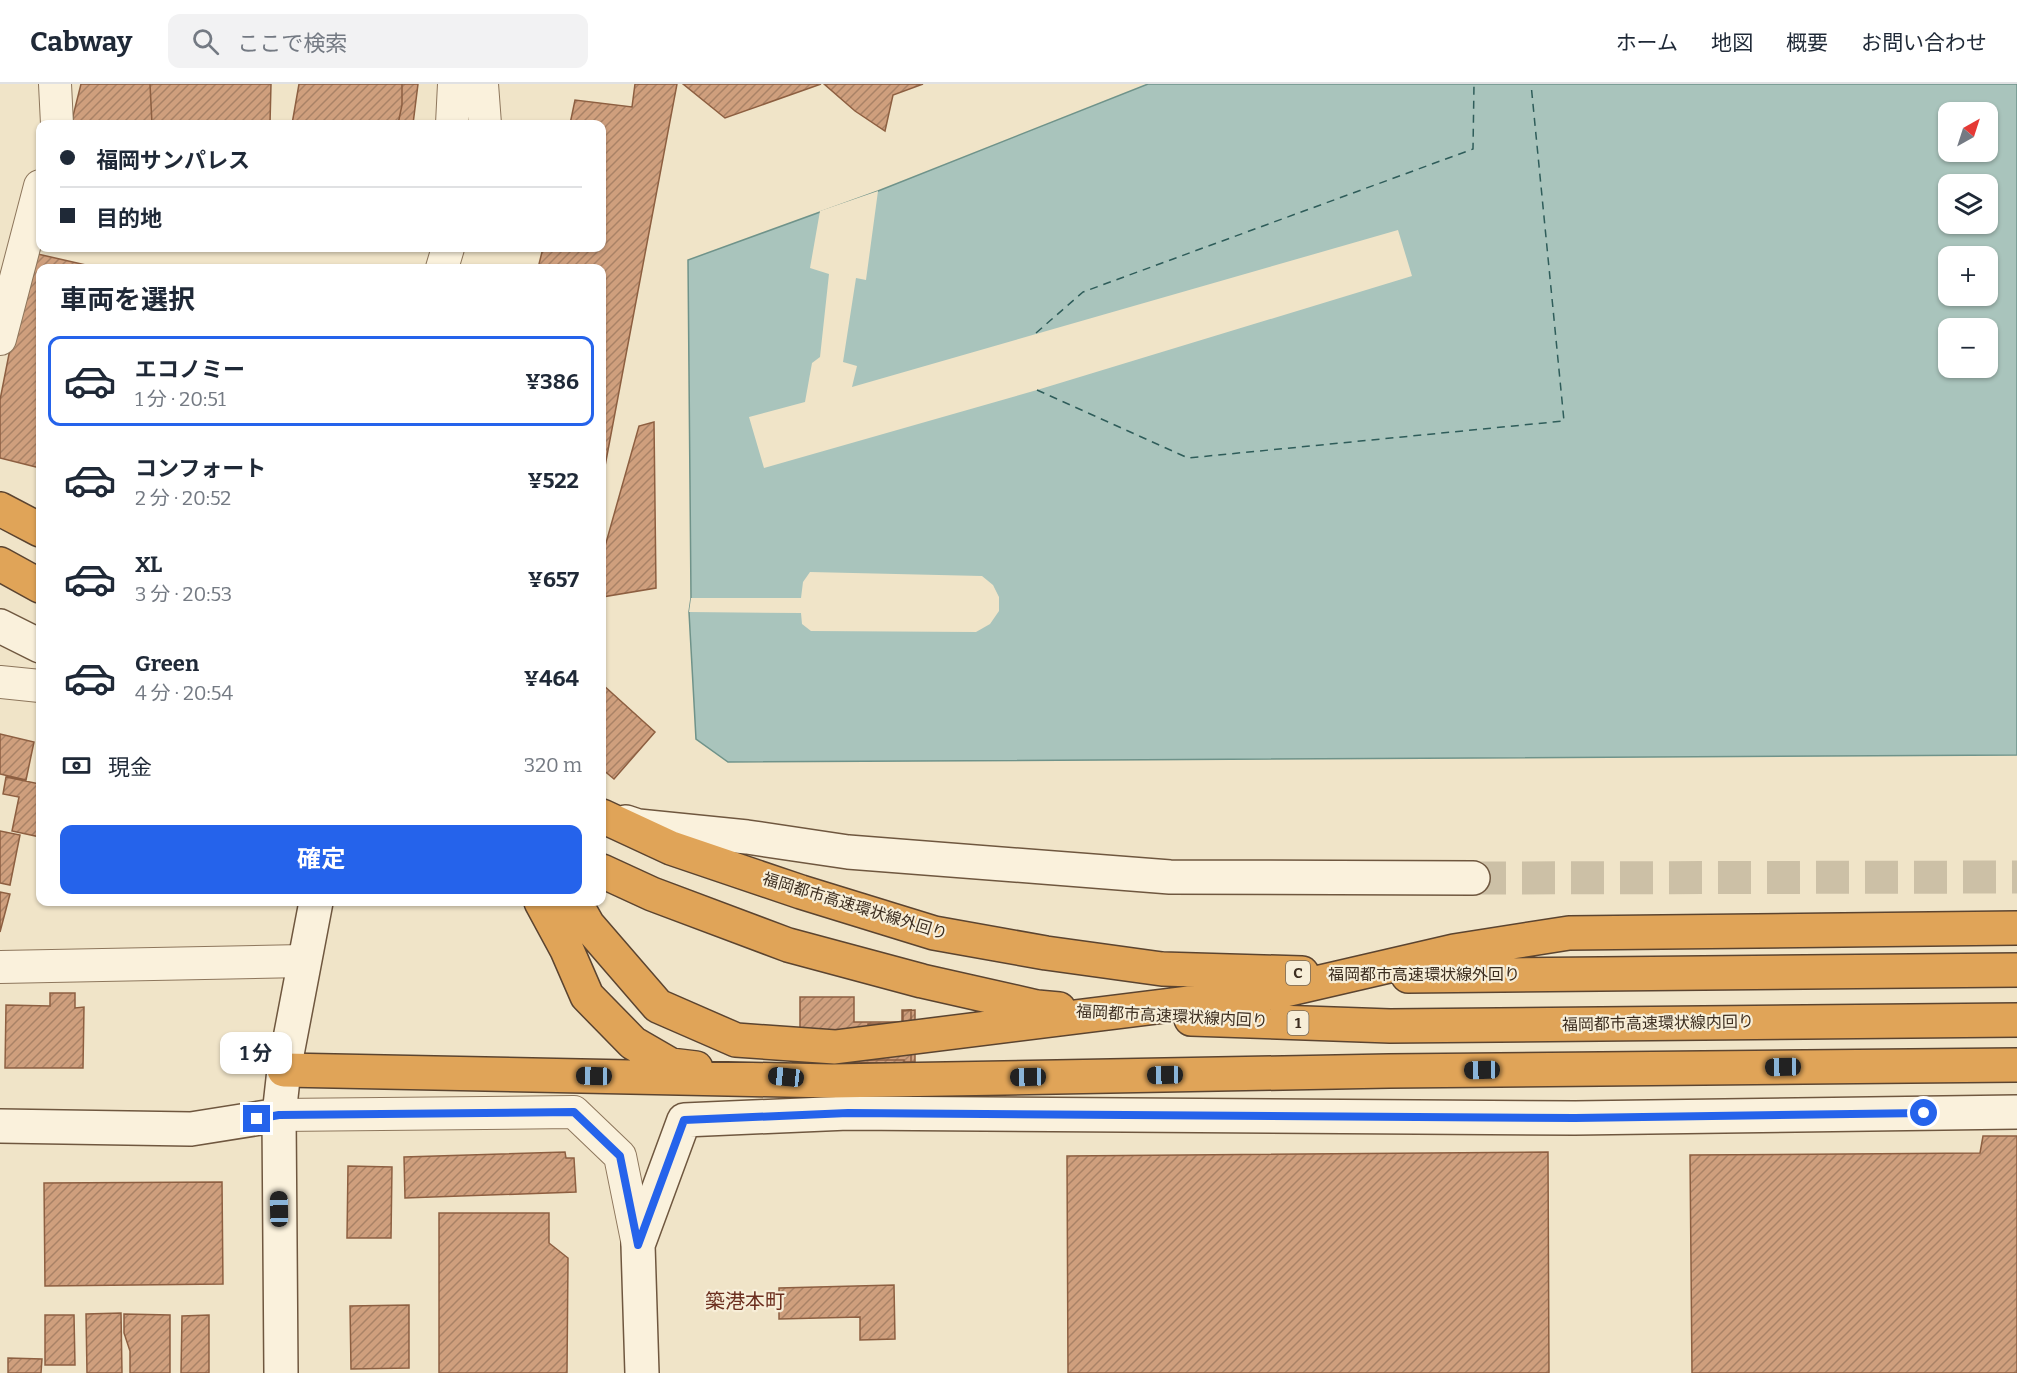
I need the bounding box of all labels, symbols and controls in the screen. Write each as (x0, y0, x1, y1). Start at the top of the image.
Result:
search box (168, 14, 588, 68)
text: Cabway (30, 25, 132, 58)
icon: search (189, 25, 222, 58)
text: ここで検索 (237, 30, 347, 57)
text: ホーム (1616, 30, 1678, 56)
text: 地図 (1711, 30, 1753, 56)
text: 概要 (1786, 30, 1828, 56)
text: お問い合わせ (1861, 30, 1987, 56)
north arrow (1938, 102, 1998, 162)
map controls (1938, 102, 1998, 378)
text: 福岡サンパレス (96, 147, 250, 174)
button: layers (1938, 174, 1998, 234)
text: 目的地 (96, 205, 162, 232)
button: + (1938, 246, 1998, 306)
text: 車両を選択 (60, 284, 195, 316)
button: − (1938, 318, 1998, 378)
icon: car (63, 354, 117, 408)
text: エコノミー (135, 356, 245, 383)
text: ¥386 (525, 368, 579, 395)
text: 1 分 · 20:51 (135, 387, 226, 411)
icon: car (63, 453, 117, 507)
text: コンフォート (135, 455, 266, 482)
text: ¥522 (527, 467, 579, 494)
text: 2 分 · 20:52 (135, 486, 231, 510)
text: XL (135, 551, 162, 578)
icon: car (63, 552, 117, 606)
text: ¥657 (528, 566, 579, 593)
text: 3 分 · 20:53 (135, 582, 232, 606)
text: Green (135, 650, 199, 677)
icon: car (63, 651, 117, 705)
text: ¥464 (524, 665, 579, 692)
text: 4 分 · 20:54 (135, 681, 233, 705)
icon: cash (60, 749, 93, 782)
text: 320 m (524, 753, 582, 777)
text: 現金 (108, 754, 152, 781)
button: 確定 (60, 825, 582, 894)
street label: 福岡都市高速環状線外回り (760, 869, 950, 943)
road number: C (1286, 961, 1310, 985)
street label: 福岡都市高速環状線外回り (1328, 965, 1520, 984)
street label: 福岡都市高速環状線内回り (1076, 1001, 1268, 1031)
road number: 1 (1288, 1011, 1308, 1035)
street label: 福岡都市高速環状線内回り (1562, 1012, 1754, 1034)
callout: 1 分 (221, 1032, 293, 1074)
text: 1 分 (240, 1041, 272, 1065)
car (1765, 1058, 1801, 1076)
car (1464, 1061, 1500, 1079)
car (767, 1066, 805, 1088)
car (1147, 1066, 1183, 1084)
car (576, 1067, 612, 1085)
car (1010, 1068, 1046, 1086)
route start (1910, 1099, 1937, 1126)
route end (243, 1105, 270, 1132)
car (270, 1191, 288, 1227)
district label: 築港本町 (705, 1289, 785, 1313)

